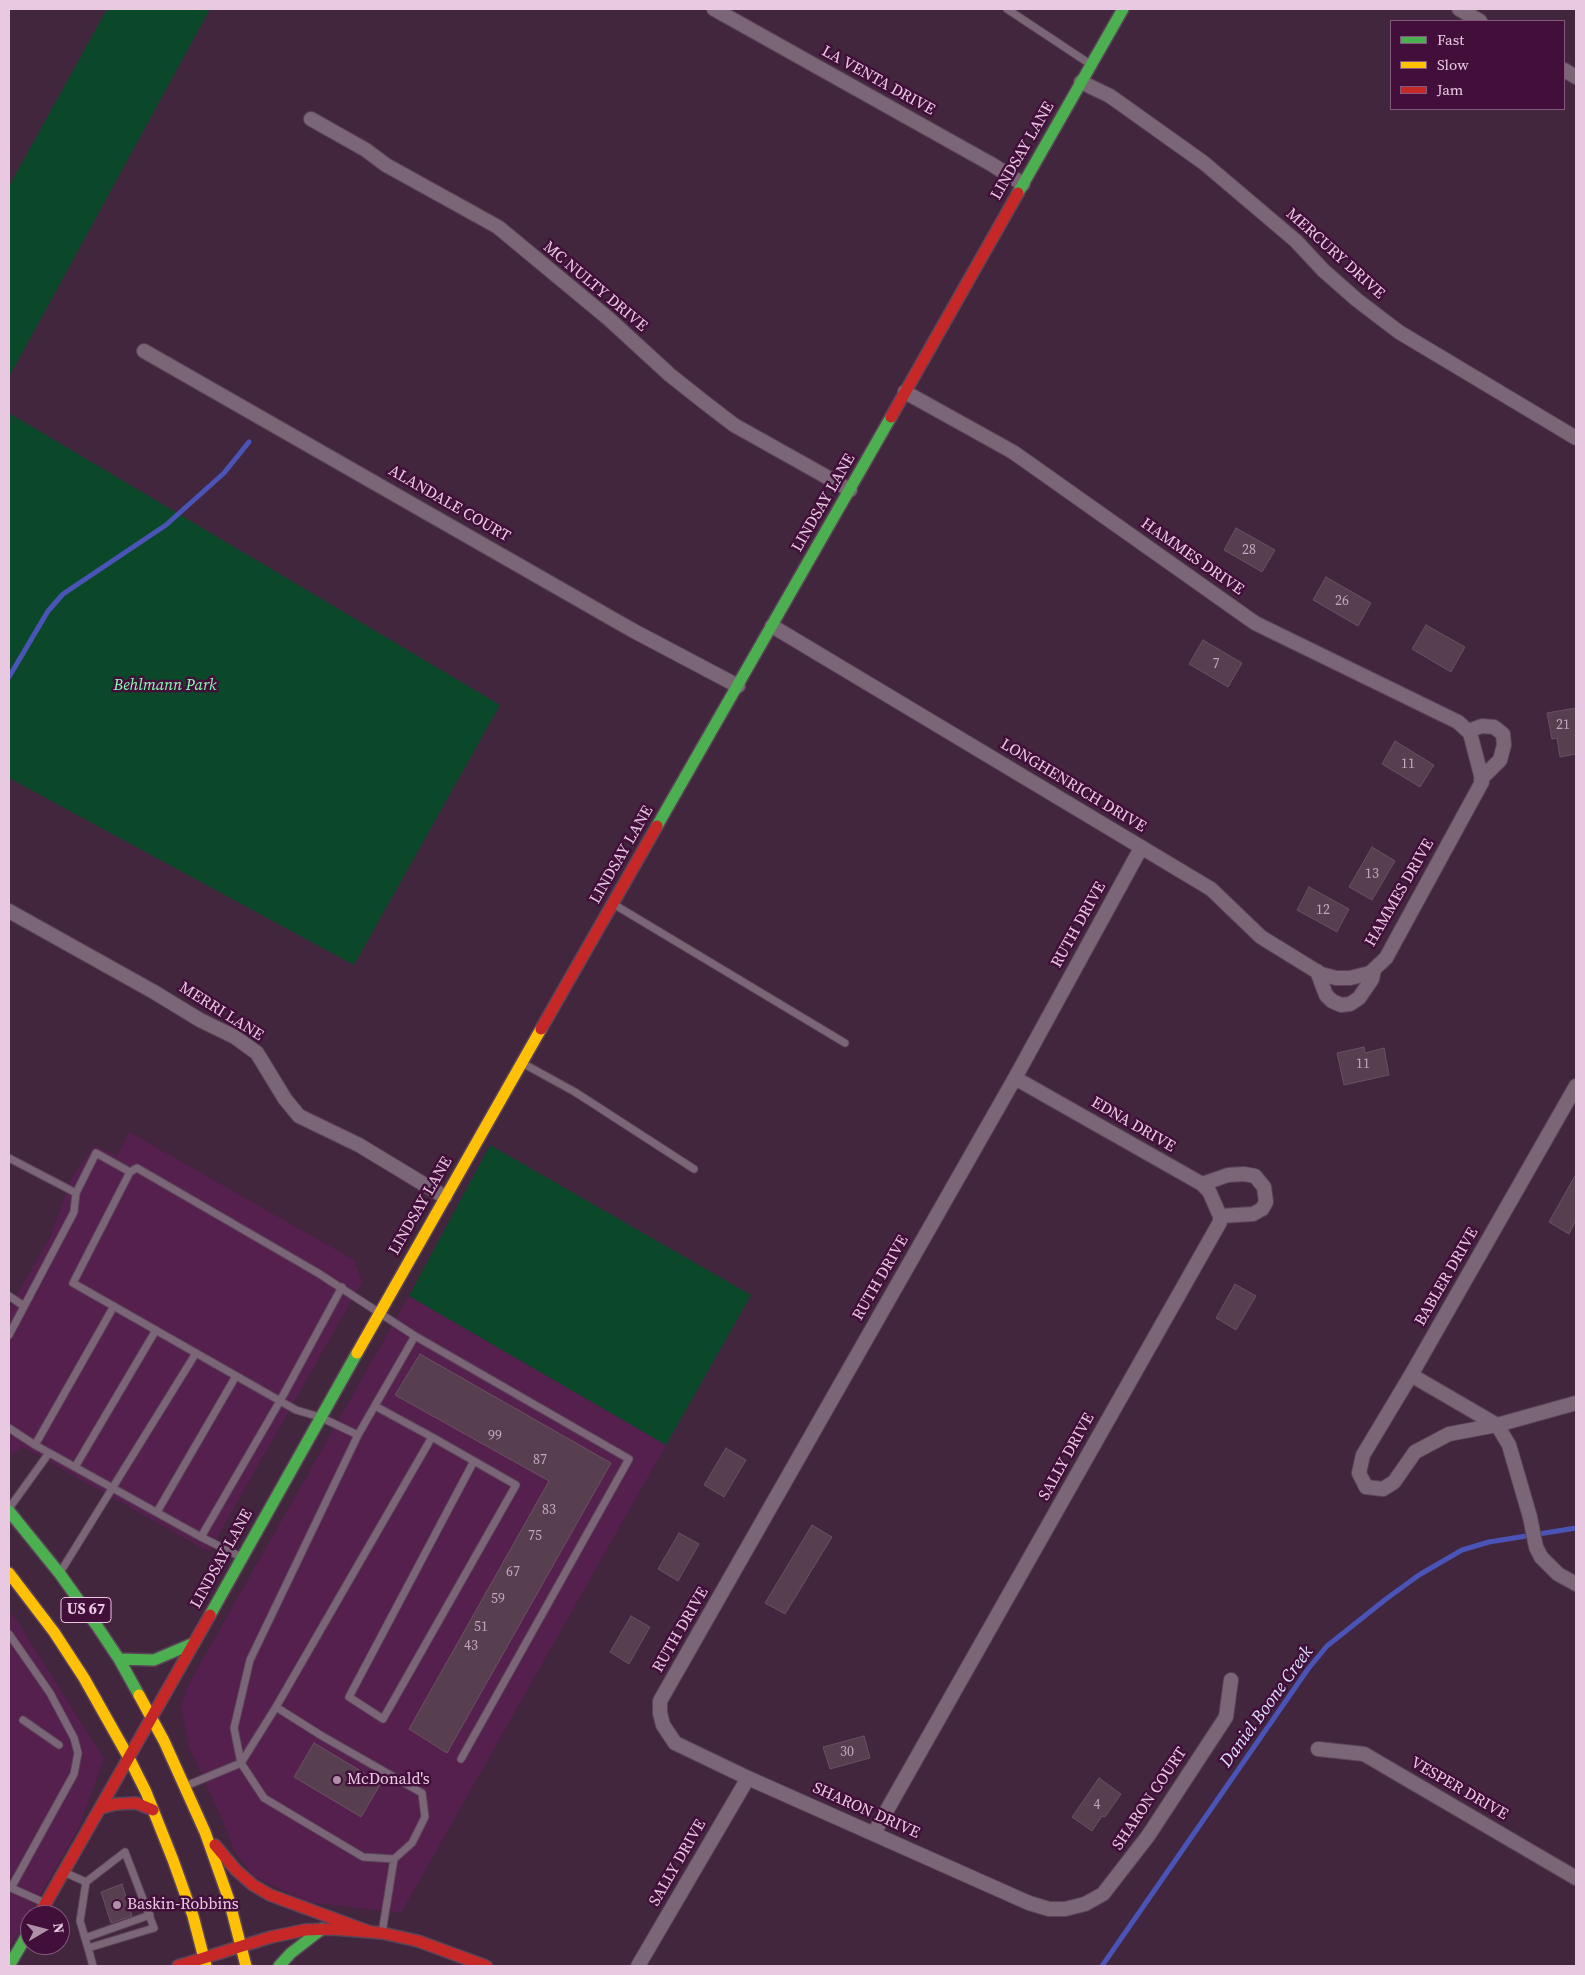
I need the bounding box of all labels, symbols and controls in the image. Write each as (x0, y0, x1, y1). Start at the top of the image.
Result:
legend (1390, 20, 1565, 110)
text: Fast (1437, 29, 1464, 50)
street label: LA VENTA DRIVE (818, 42, 938, 120)
text: Slow (1437, 54, 1469, 75)
text: Jam (1437, 79, 1463, 100)
street label: LINDSAY LANE (987, 98, 1059, 204)
street label: MERCURY DRIVE (1282, 205, 1388, 303)
street label: MC NULTY DRIVE (539, 238, 651, 336)
street label: LINDSAY LANE (788, 450, 860, 556)
street label: ALANDALE COURT (385, 461, 513, 547)
street label: HAMMES DRIVE (1137, 514, 1247, 600)
house number: 28 (1242, 542, 1256, 558)
house number: 26 (1335, 593, 1349, 609)
house number: 7 (1213, 656, 1219, 672)
park label: Behlmann Park (113, 676, 217, 696)
house number: 21 (1556, 717, 1570, 733)
street label: LONGHENRICH DRIVE (997, 735, 1149, 837)
house number: 11 (1401, 756, 1415, 772)
street label: LINDSAY LANE (586, 802, 658, 908)
street label: HAMMES DRIVE (1361, 836, 1439, 950)
house number: 13 (1365, 866, 1379, 882)
street label: RUTH DRIVE (1048, 879, 1110, 971)
house number: 12 (1316, 902, 1330, 918)
street label: MERRI LANE (175, 978, 267, 1046)
house number: 11 (1356, 1056, 1370, 1072)
street label: EDNA DRIVE (1088, 1093, 1178, 1157)
street label: LINDSAY LANE (385, 1153, 457, 1259)
street label: BABLER DRIVE (1411, 1224, 1483, 1330)
street label: RUTH DRIVE (849, 1232, 913, 1324)
street label: SALLY DRIVE (1035, 1410, 1099, 1504)
house number: 99 (488, 1428, 502, 1444)
house number: 87 (533, 1452, 547, 1468)
house number: 83 (542, 1502, 556, 1518)
street label: LINDSAY LANE (187, 1506, 257, 1612)
house number: 75 (528, 1528, 542, 1544)
house number: 67 (506, 1564, 520, 1580)
street label: RUTH DRIVE (649, 1584, 713, 1676)
house number: 59 (491, 1591, 505, 1607)
road number: US 67 (61, 1598, 111, 1622)
house number: 51 (474, 1619, 488, 1635)
house number: 43 (464, 1638, 478, 1654)
water label: Daniel Boone Creek (1216, 1642, 1318, 1772)
house number: 30 (840, 1744, 854, 1760)
street label: SHARON COURT (1109, 1744, 1191, 1854)
street label: VESPER DRIVE (1407, 1753, 1511, 1825)
place label: McDonald's (347, 1770, 430, 1790)
marker: McDonald's (331, 1774, 343, 1786)
street label: SHARON DRIVE (809, 1779, 923, 1843)
house number: 4 (1094, 1797, 1100, 1813)
street label: SALLY DRIVE (645, 1816, 711, 1910)
place label: Baskin-Robbins (127, 1895, 239, 1915)
marker: Baskin-Robbins (111, 1899, 123, 1911)
north arrow (20, 1905, 70, 1955)
text: N (48, 1922, 69, 1934)

